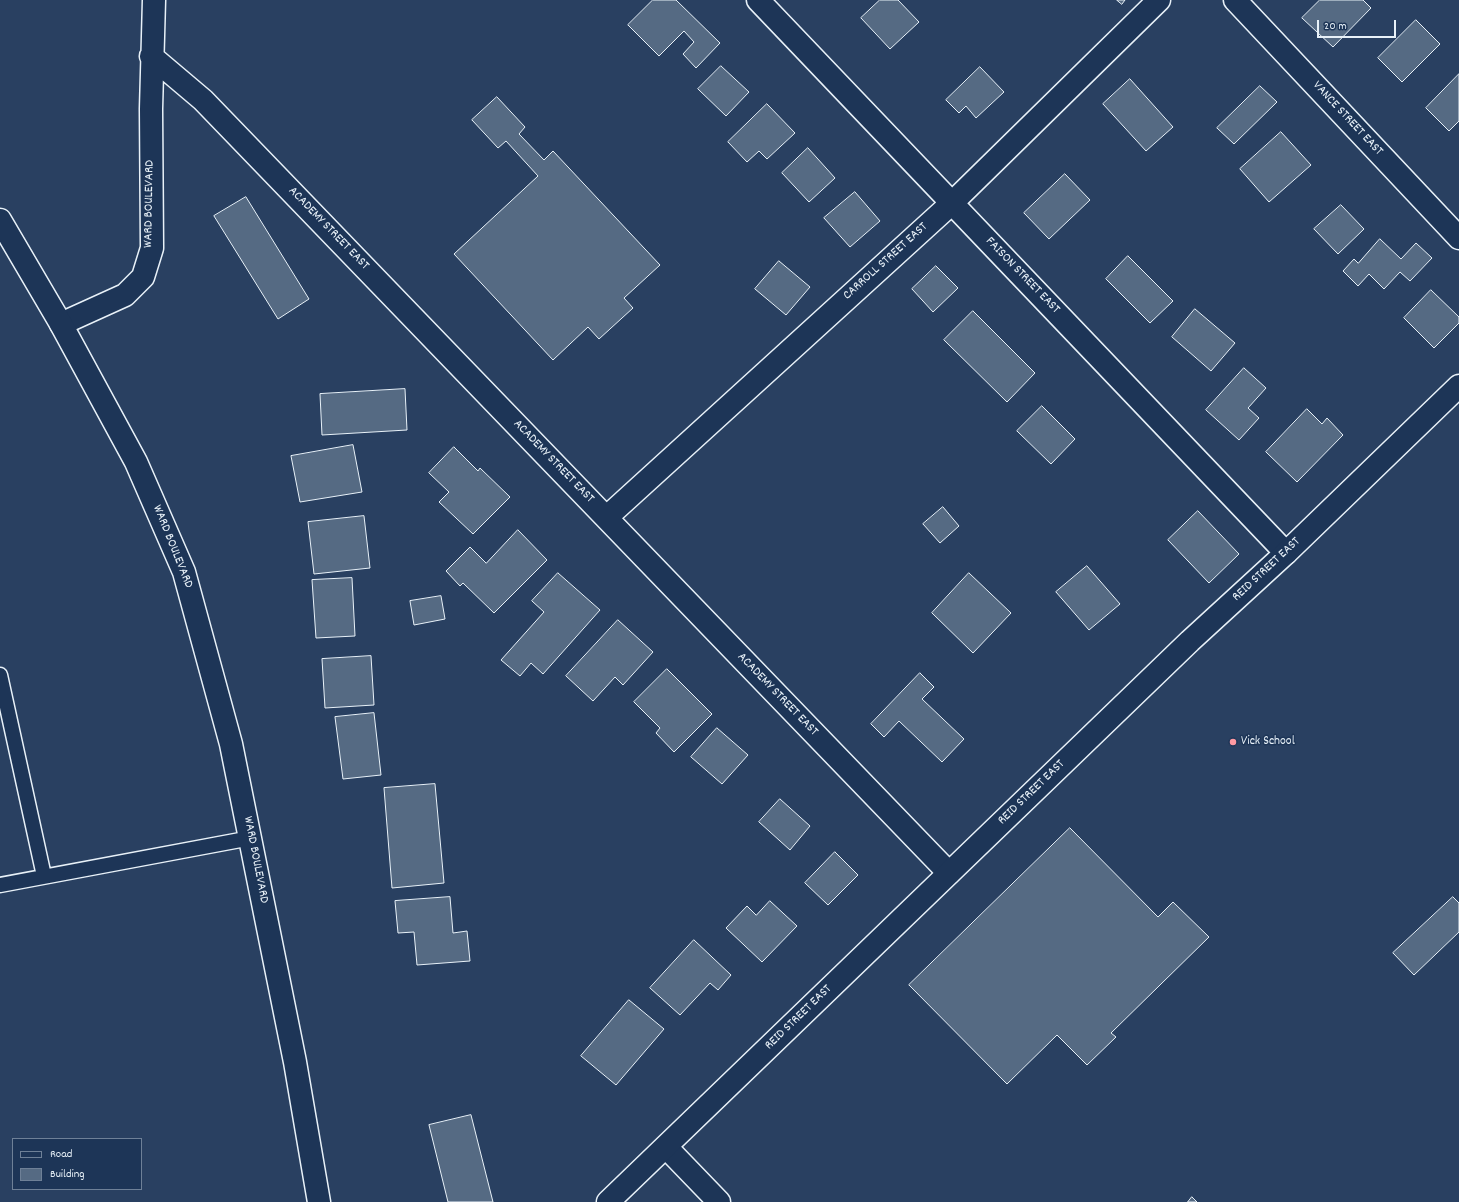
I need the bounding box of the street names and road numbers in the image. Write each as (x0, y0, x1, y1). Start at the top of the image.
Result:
street label: VANCE STREET EAST (1308, 78, 1386, 160)
street label: WARD BOULEVARD (141, 160, 159, 248)
street label: ACADEMY STREET EAST (284, 184, 372, 274)
street label: CARROLL STREET EAST (840, 220, 932, 304)
street label: FAISON STREET EAST (981, 234, 1063, 318)
street label: ACADEMY STREET EAST (509, 417, 597, 507)
street label: WARD BOULEVARD (148, 503, 196, 591)
street label: REID STREET EAST (1230, 535, 1304, 605)
street label: ACADEMY STREET EAST (733, 650, 821, 740)
street label: REID STREET EAST (995, 757, 1069, 829)
street label: WARD BOULEVARD (239, 815, 271, 905)
street label: REID STREET EAST (762, 982, 836, 1054)

